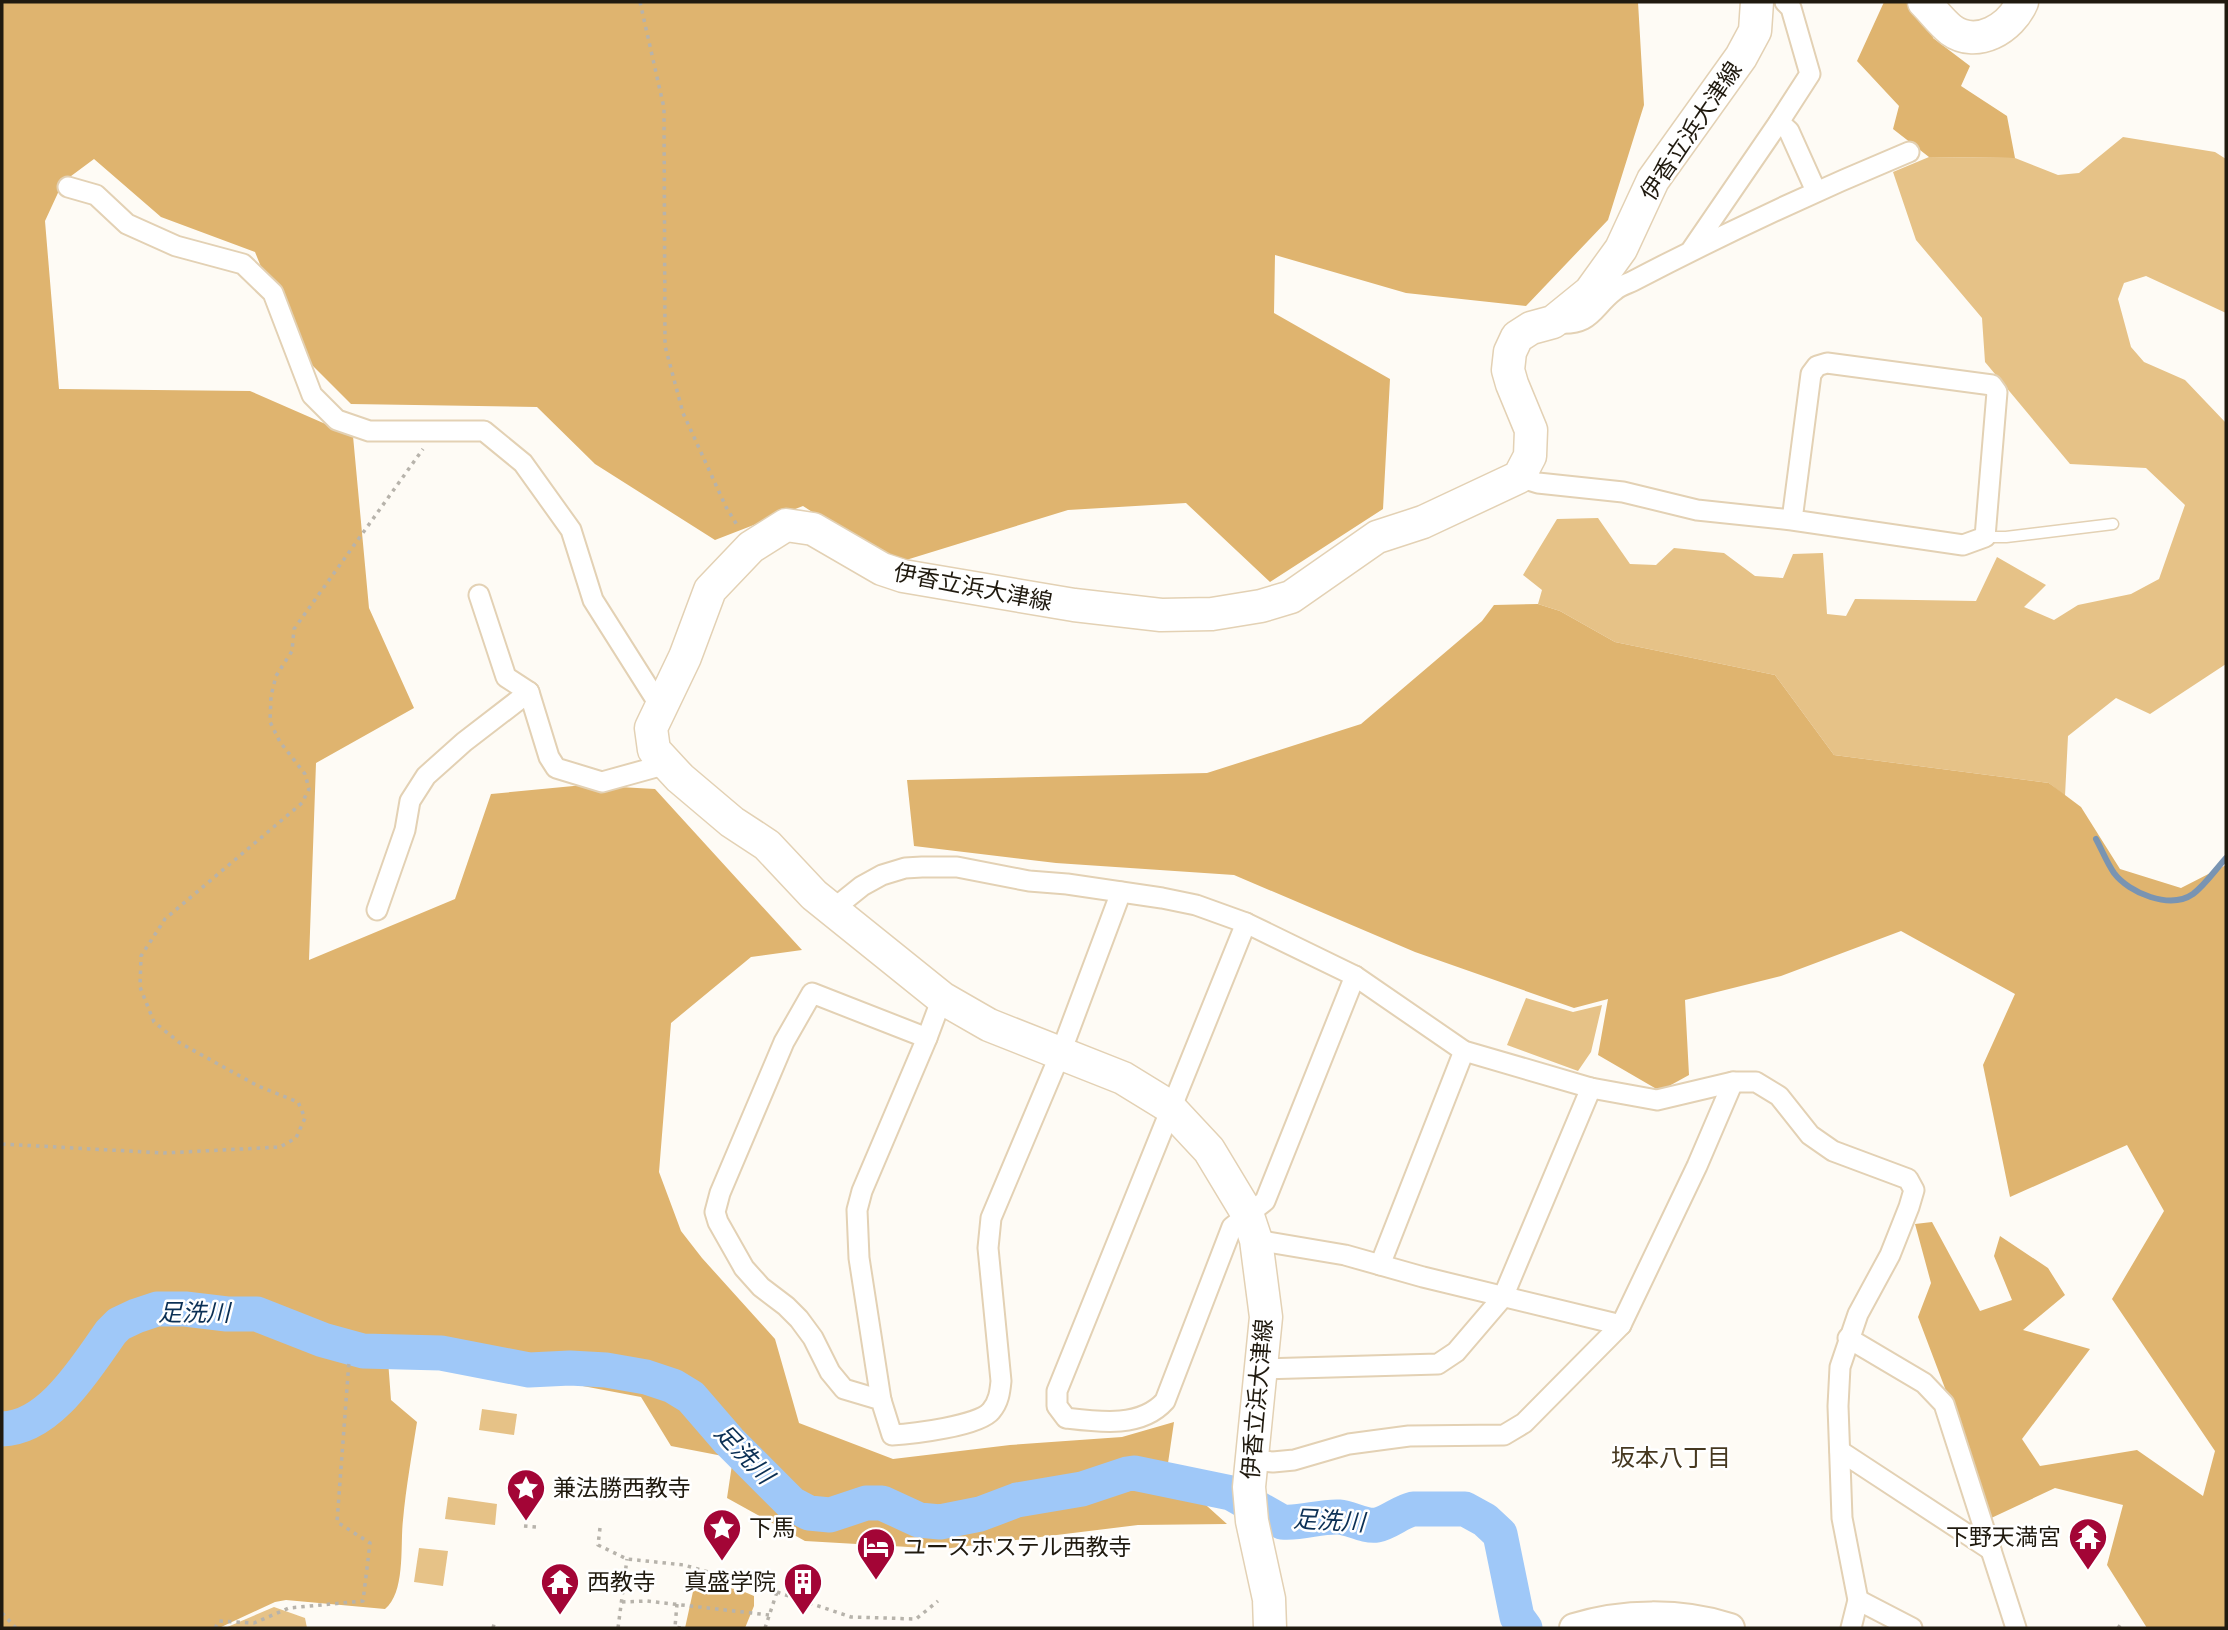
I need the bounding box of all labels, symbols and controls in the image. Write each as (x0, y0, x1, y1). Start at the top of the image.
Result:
street label: 伊香立浜大津線 (1635, 57, 1748, 206)
street label: 伊香立浜大津線 (891, 559, 1055, 616)
water label: 足洗川 (158, 1299, 233, 1327)
street label: 伊香立浜大津線 (1237, 1318, 1278, 1480)
water label: 足洗川 (709, 1418, 781, 1492)
district label: 坂本八丁目 (1611, 1444, 1731, 1472)
place icon: 兼法勝西教寺 (505, 1467, 547, 1522)
place label: 兼法勝西教寺 (553, 1475, 691, 1502)
water label: 足洗川 (1292, 1505, 1369, 1537)
place icon: 下馬 (701, 1507, 743, 1562)
place label: 下馬 (749, 1515, 795, 1542)
temple icon: 下野天満宮 (2067, 1516, 2109, 1571)
place label: 下野天満宮 (1946, 1524, 2061, 1551)
hotel icon: ユースホステル西教寺 (855, 1526, 897, 1581)
place label: ユースホステル西教寺 (903, 1534, 1132, 1561)
temple icon: 西教寺 (539, 1561, 581, 1616)
building icon: 真盛学院 (782, 1561, 824, 1616)
place label: 西教寺 (587, 1569, 656, 1596)
place label: 真盛学院 (684, 1569, 776, 1596)

